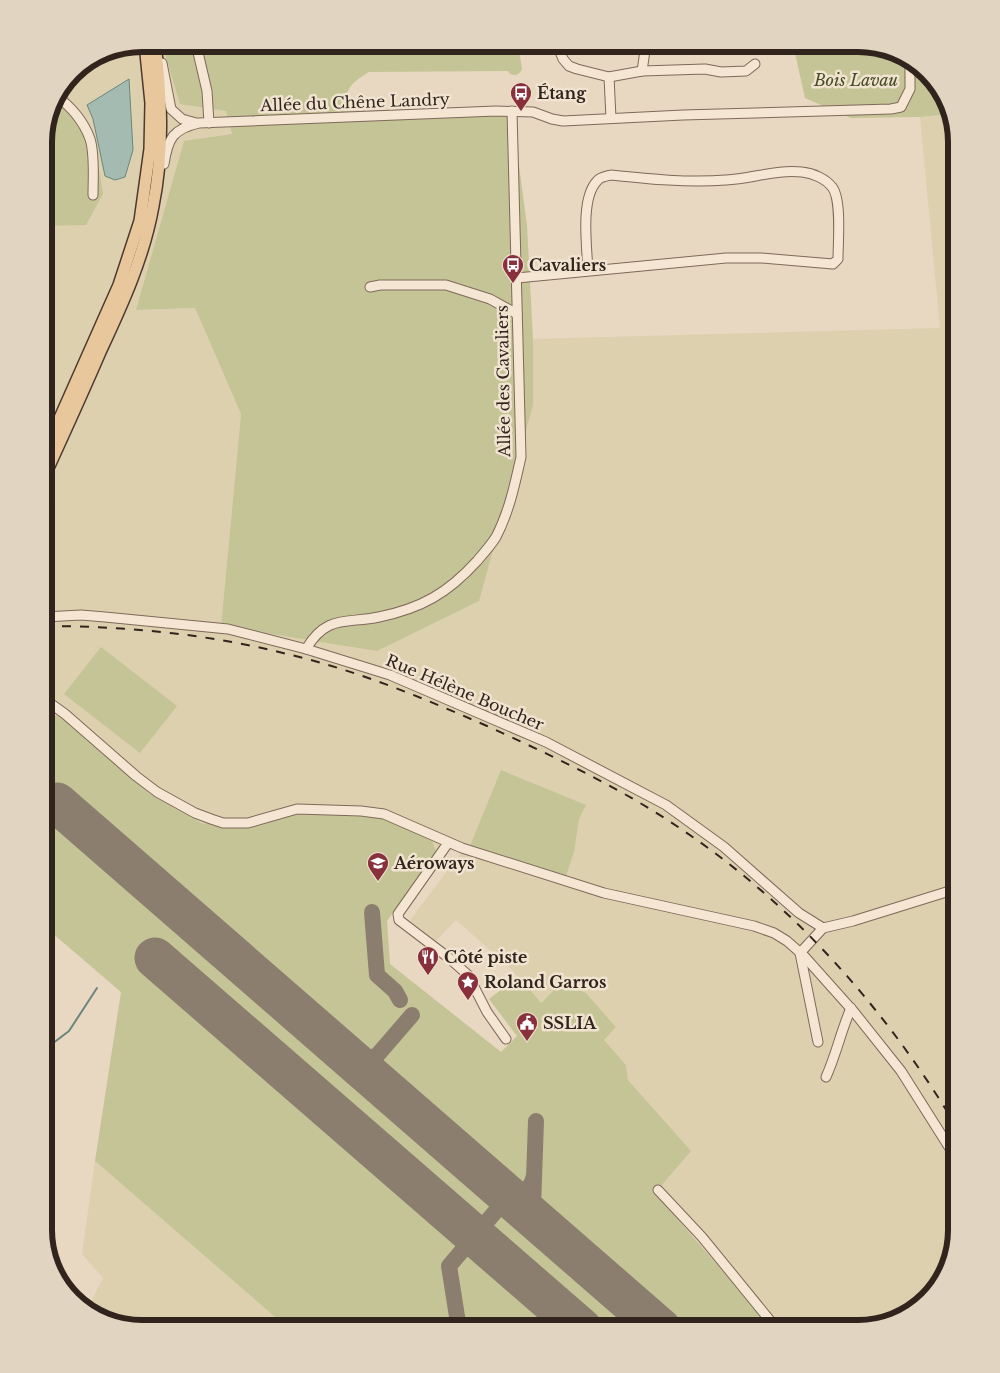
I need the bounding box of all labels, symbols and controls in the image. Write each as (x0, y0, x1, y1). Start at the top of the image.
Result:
park label: Bois Lavau (813, 70, 898, 90)
bus stop icon: Étang (509, 81, 533, 112)
place label: Étang (537, 83, 587, 103)
street label: Allée du Chêne Landry (259, 89, 451, 115)
bus stop icon: Cavaliers (501, 253, 525, 284)
place label: Cavaliers (529, 255, 606, 275)
street label: Allée des Cavaliers (492, 305, 514, 458)
street label: Rue Hélène Boucher (383, 650, 547, 734)
school or university icon: Aéroways (366, 851, 390, 882)
place label: Aéroways (393, 853, 475, 873)
restaurant icon: Côté piste (416, 945, 440, 976)
place label: Côté piste (444, 947, 527, 967)
place icon: Roland Garros (456, 970, 480, 1001)
place label: Roland Garros (484, 972, 606, 992)
public building icon: SSLIA (515, 1011, 539, 1042)
place label: SSLIA (543, 1013, 597, 1033)

